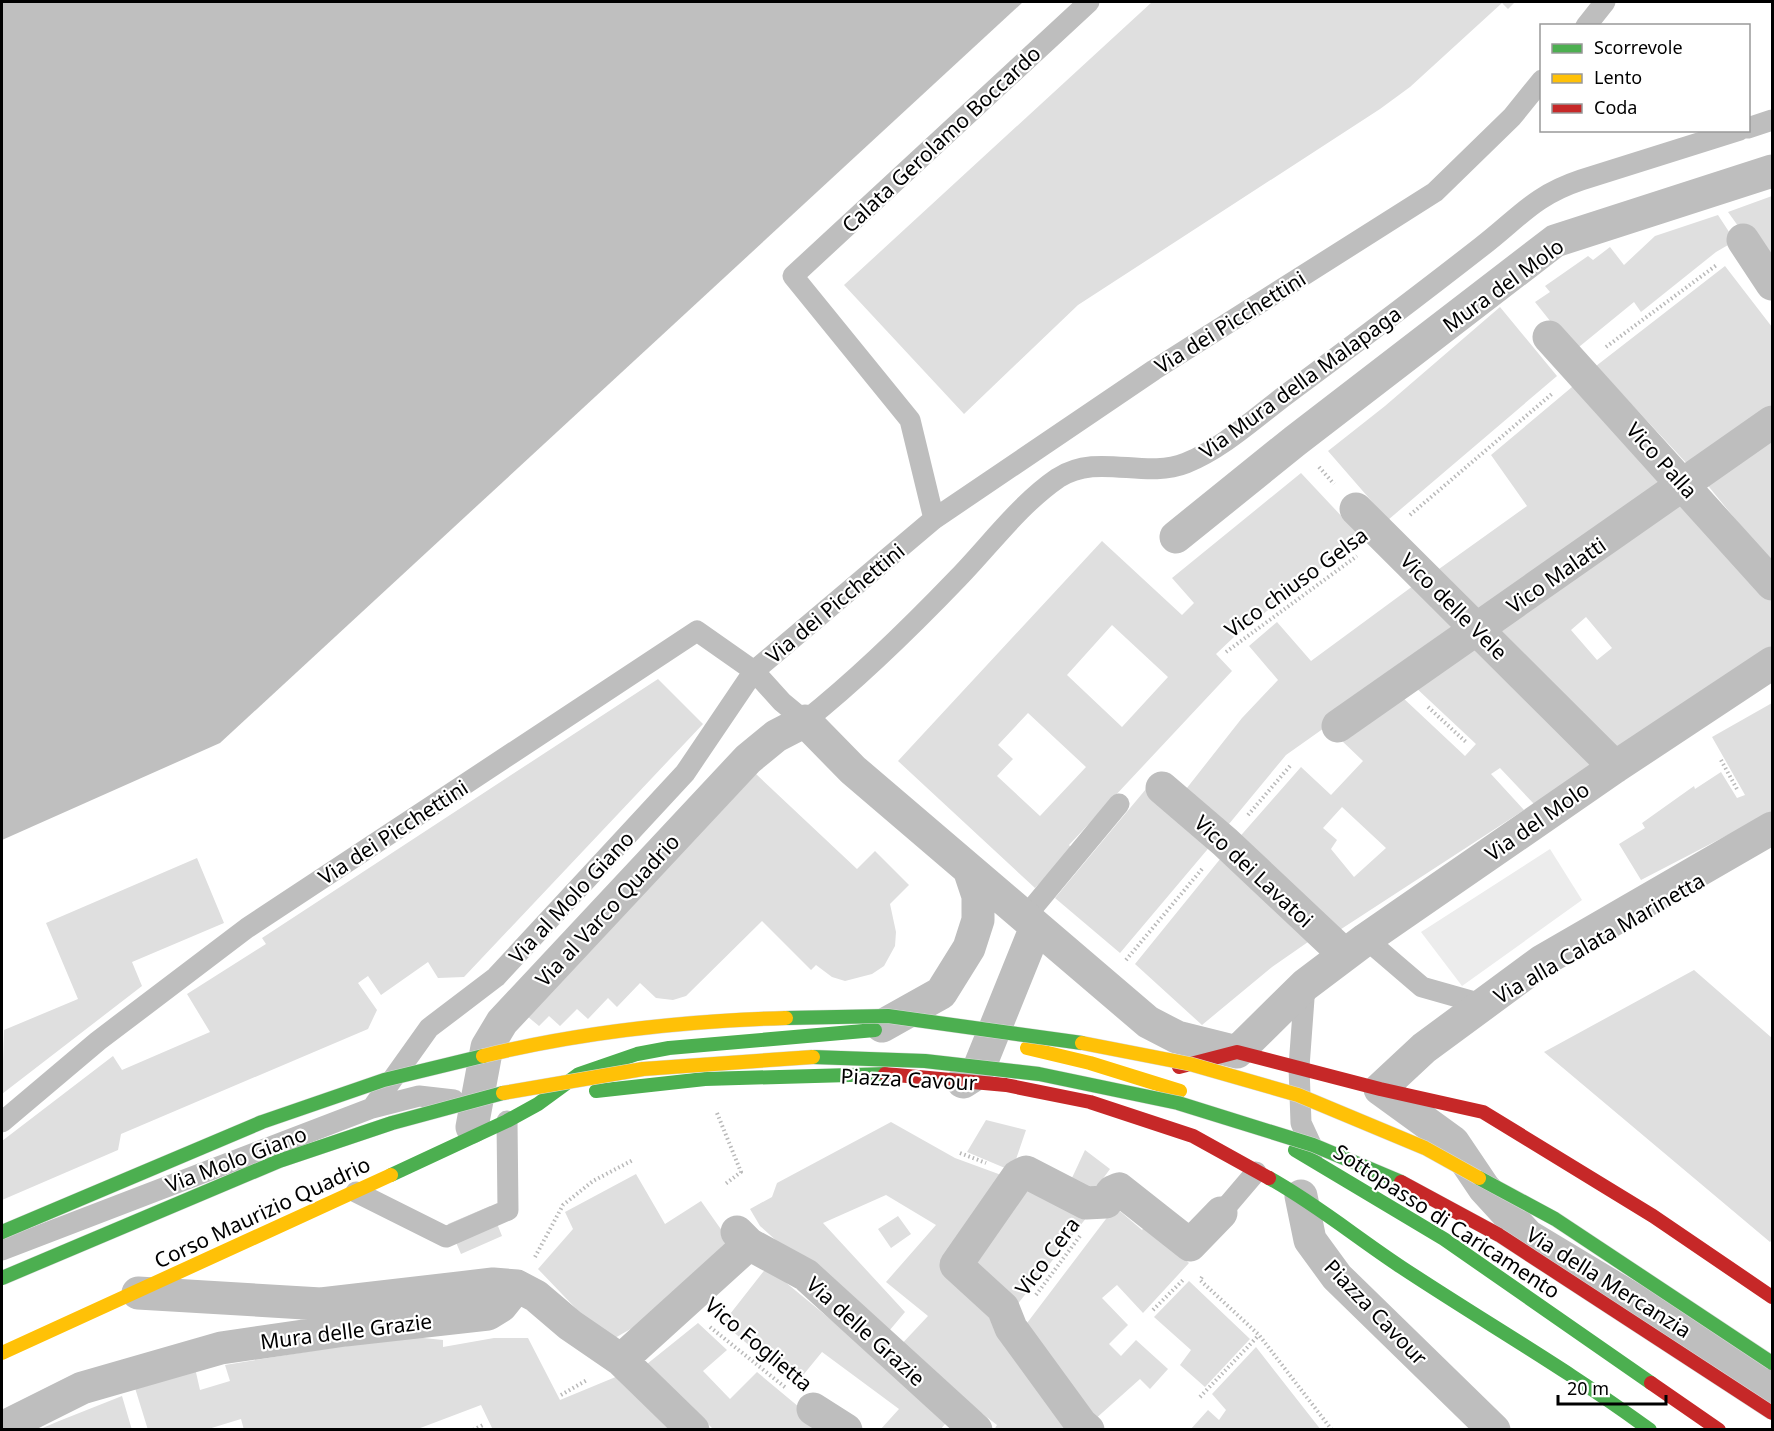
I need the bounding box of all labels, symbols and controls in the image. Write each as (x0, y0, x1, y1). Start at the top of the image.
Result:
legend (1540, 24, 1750, 132)
text: Scorrevole (1594, 35, 1683, 59)
street label: Calata Gerolamo Boccardo (836, 39, 1046, 239)
text: Lento (1594, 65, 1642, 89)
text: Coda (1594, 95, 1637, 119)
street label: Mura del Molo (1437, 232, 1569, 338)
street label: Via dei Picchettini (1149, 264, 1311, 380)
street label: Via Mura della Malapaga (1193, 299, 1407, 465)
street label: Vico Palla (1620, 416, 1704, 504)
street label: Vico chiuso Gelsa (1219, 521, 1373, 643)
street label: Vico Malatti (1501, 531, 1611, 619)
street label: Via dei Picchettini (760, 537, 910, 669)
street label: Vico delle Vele (1394, 546, 1514, 666)
street label: Via dei Picchettini (313, 773, 473, 891)
street label: Via del Molo (1480, 775, 1594, 867)
street label: Vico dei Lavatoi (1189, 809, 1319, 933)
street label: Via al Molo Giano (502, 825, 640, 969)
street label: Via al Varco Quadrio (529, 828, 685, 992)
street label: Via alla Calata Marinetta (1489, 866, 1709, 1010)
street label: Piazza Cavour (840, 1061, 978, 1097)
street label: Via Molo Giano (162, 1119, 310, 1199)
street label: Sottopasso di Caricamento (1328, 1137, 1566, 1305)
street label: Corso Maurizio Quadrio (150, 1150, 374, 1274)
street label: Vico Cera (1008, 1211, 1086, 1301)
street label: Via della Mercanzia (1521, 1220, 1697, 1344)
street label: Piazza Cavour (1318, 1253, 1434, 1371)
street label: Via delle Grazie (801, 1270, 931, 1392)
street label: Vico Foglietta (699, 1291, 819, 1397)
street label: Mura delle Grazie (259, 1307, 433, 1355)
scale bar (1558, 1368, 1666, 1406)
text: 20 m (1567, 1376, 1609, 1400)

